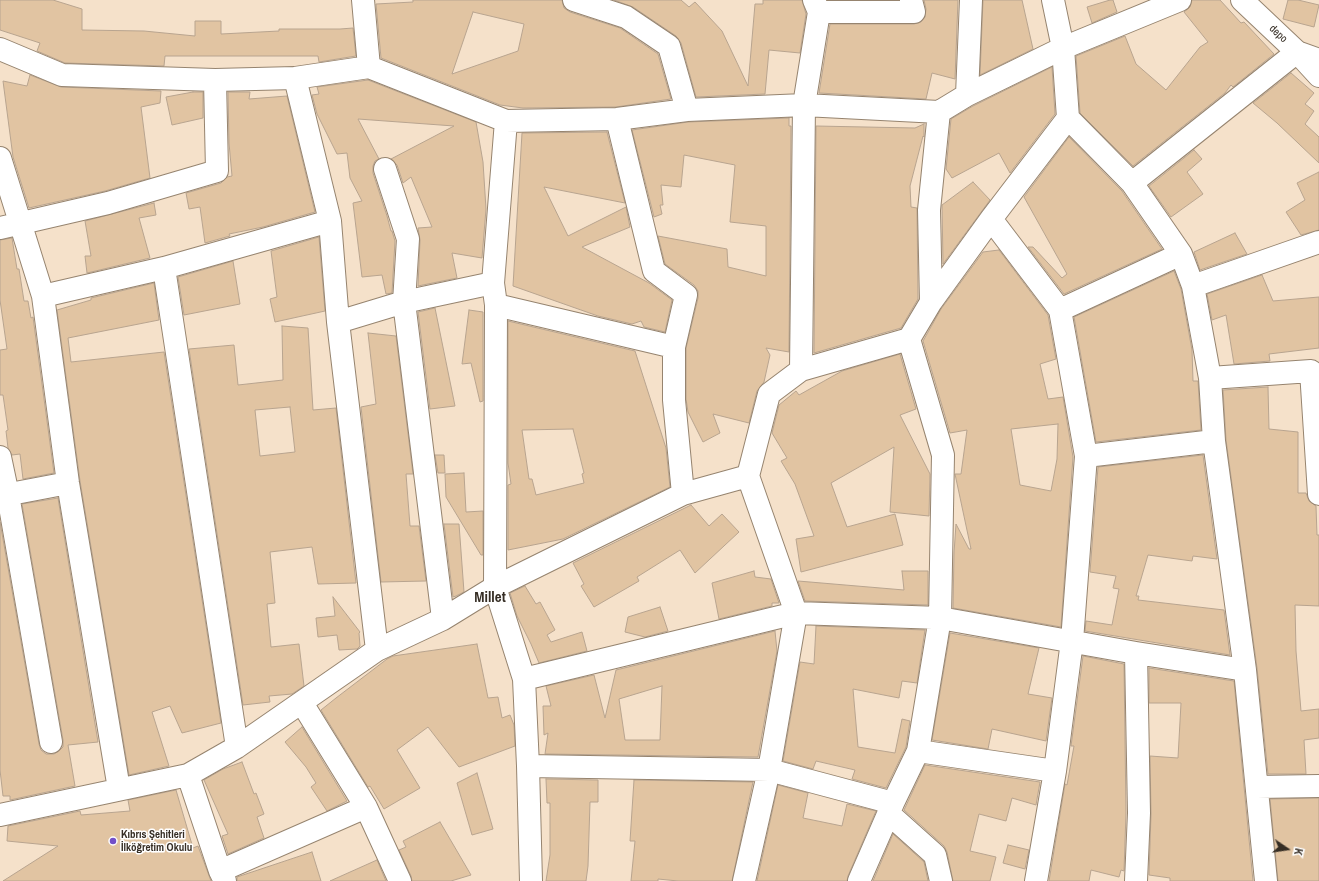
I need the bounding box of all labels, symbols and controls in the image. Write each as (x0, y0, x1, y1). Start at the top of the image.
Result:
street label: depo (1266, 22, 1290, 46)
district label: Millet (474, 589, 506, 607)
place label: Kıbrıs Şehitleri İlköğretim Okulu (121, 828, 192, 854)
north arrow (1267, 829, 1307, 869)
marker: Kıbrıs Şehitleri İlköğretim Okulu (108, 836, 118, 846)
text: K (1291, 847, 1306, 856)

